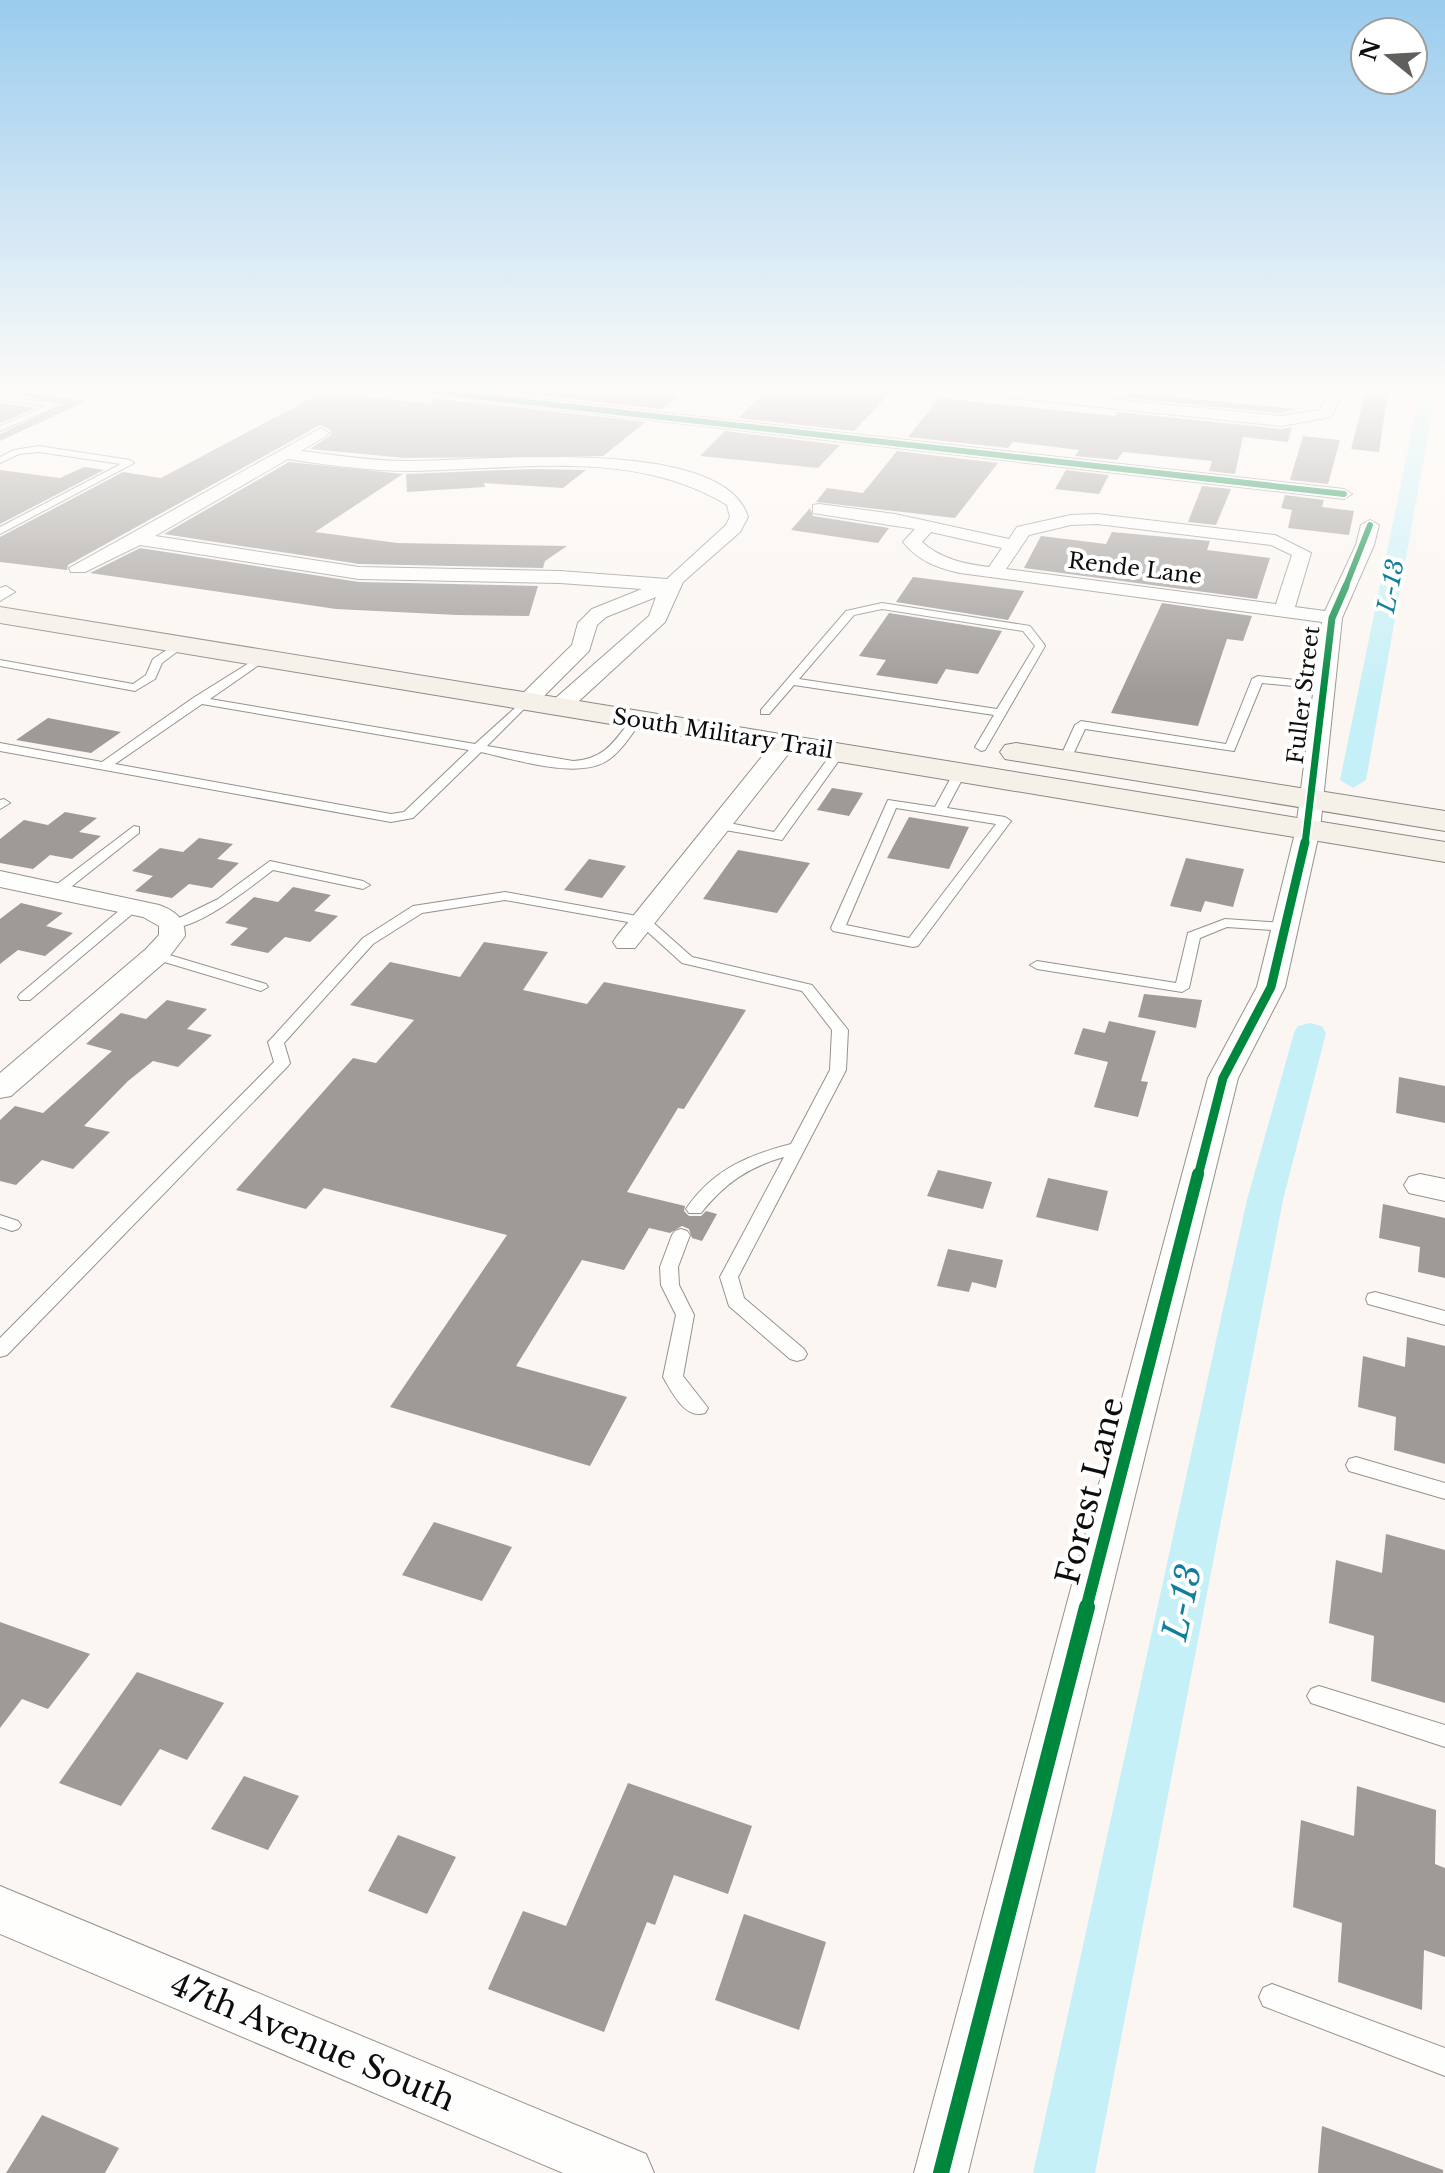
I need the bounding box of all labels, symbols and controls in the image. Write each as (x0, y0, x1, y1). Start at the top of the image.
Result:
north arrow (1349, 16, 1429, 96)
text: N (1354, 36, 1387, 64)
street label: Rende Lane (1066, 547, 1203, 590)
water label: L-13 (1371, 557, 1410, 616)
street label: Fuller Street (1282, 624, 1325, 766)
street label: South Military Trail (611, 703, 835, 764)
street label: Forest Lane (1047, 1393, 1133, 1589)
water label: L-13 (1153, 1560, 1211, 1645)
street label: 47th Avenue South (165, 1964, 461, 2120)

